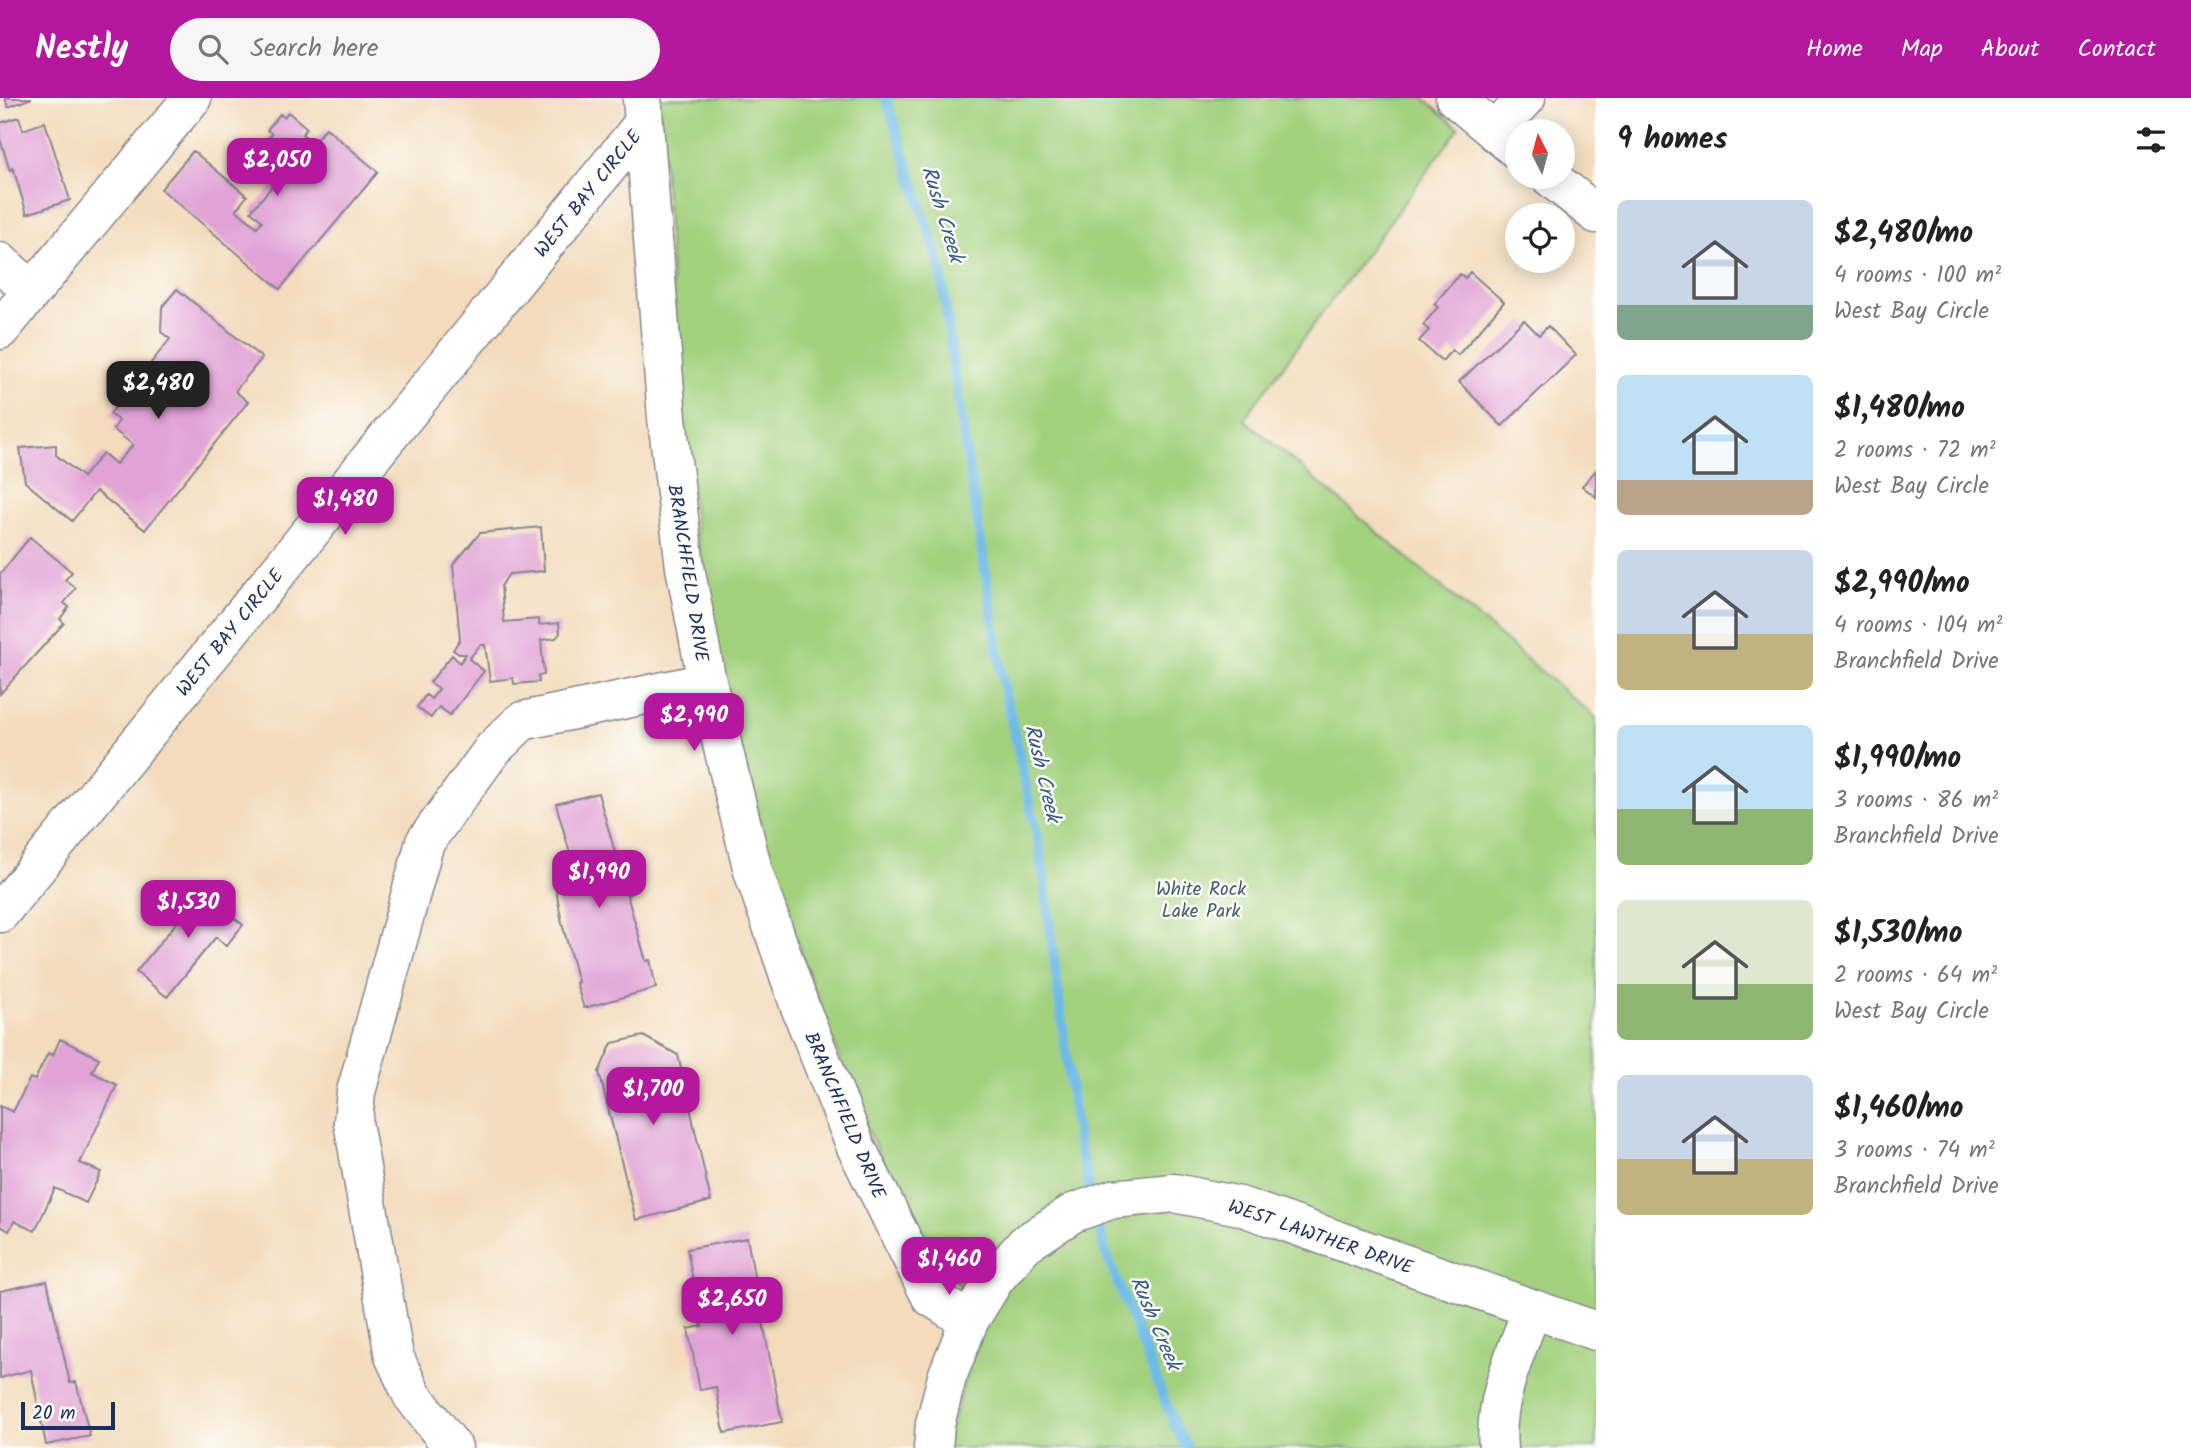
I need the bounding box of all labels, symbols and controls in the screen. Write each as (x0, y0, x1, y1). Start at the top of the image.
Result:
search box (170, 18, 660, 81)
text: Nestly (35, 23, 128, 76)
text: Search here (250, 28, 378, 70)
icon: search (194, 30, 232, 68)
text: Home (1806, 30, 1863, 69)
text: Map (1901, 30, 1943, 69)
text: About (1981, 30, 2039, 69)
text: Contact (2077, 30, 2156, 69)
text: 9 homes (1617, 116, 1728, 164)
north arrow (1505, 119, 1575, 189)
map controls (1505, 119, 1575, 273)
icon: filters (2132, 121, 2170, 159)
street label: WEST BAY CIRCLE (527, 123, 650, 265)
pin: $2,050 (220, 139, 334, 198)
text: $2,050 (243, 143, 311, 179)
water label: Rush Creek (911, 162, 973, 270)
button: locate (1505, 203, 1575, 273)
text: $2,480/mo (1834, 210, 1973, 258)
icon: home (1673, 228, 1757, 312)
text: 4 rooms · 100 m² (1834, 258, 2001, 294)
text: West Bay Circle (1834, 294, 1989, 330)
pin: $2,480 (101, 362, 215, 421)
text: $2,480 (123, 366, 193, 402)
text: $1,480/mo (1834, 385, 1965, 433)
icon: home (1673, 403, 1757, 487)
text: 2 rooms · 72 m² (1834, 433, 1996, 469)
text: West Bay Circle (1834, 469, 1989, 505)
pin: $1,480 (288, 478, 402, 537)
text: $1,480 (313, 482, 377, 518)
street label: BRANCHFIELD DRIVE (658, 482, 716, 665)
text: $2,990/mo (1834, 560, 1970, 608)
street label: WEST BAY CIRCLE (169, 562, 292, 704)
icon: home (1673, 578, 1757, 662)
text: 4 rooms · 104 m² (1834, 608, 2002, 644)
text: Branchfield Drive (1834, 644, 1999, 680)
pin: $2,990 (637, 694, 751, 753)
text: $2,990 (660, 698, 728, 734)
water label: Rush Creek (1014, 721, 1069, 828)
text: $1,990/mo (1834, 735, 1961, 783)
icon: home (1673, 753, 1757, 837)
text: 3 rooms · 86 m² (1834, 783, 1998, 819)
text: Branchfield Drive (1834, 819, 1999, 855)
pin: $1,990 (542, 850, 656, 910)
text: $1,990 (568, 855, 630, 891)
park label: White Rock Lake Park (1156, 875, 1246, 927)
pin: $1,530 (131, 880, 245, 940)
text: $1,530 (157, 885, 219, 921)
text: $1,530/mo (1834, 910, 1962, 958)
icon: home (1673, 928, 1757, 1012)
text: 2 rooms · 64 m² (1834, 958, 1997, 994)
text: West Bay Circle (1834, 994, 1989, 1030)
street label: BRANCHFIELD DRIVE (795, 1027, 893, 1205)
pin: $1,700 (596, 1068, 710, 1127)
text: $1,700 (622, 1072, 684, 1108)
text: $1,460/mo (1834, 1085, 1963, 1133)
icon: home (1673, 1103, 1757, 1187)
text: 3 rooms · 74 m² (1834, 1133, 1995, 1169)
text: Branchfield Drive (1834, 1169, 1999, 1205)
street label: WEST LAWTHER DRIVE (1224, 1192, 1418, 1284)
pin: $1,460 (892, 1238, 1006, 1297)
text: $1,460 (917, 1242, 981, 1278)
water label: Rush Creek (1120, 1271, 1190, 1379)
pin: $2,650 (675, 1278, 789, 1337)
text: $2,650 (698, 1282, 766, 1318)
scale bar (21, 1399, 116, 1431)
text: 20 m (32, 1399, 75, 1429)

